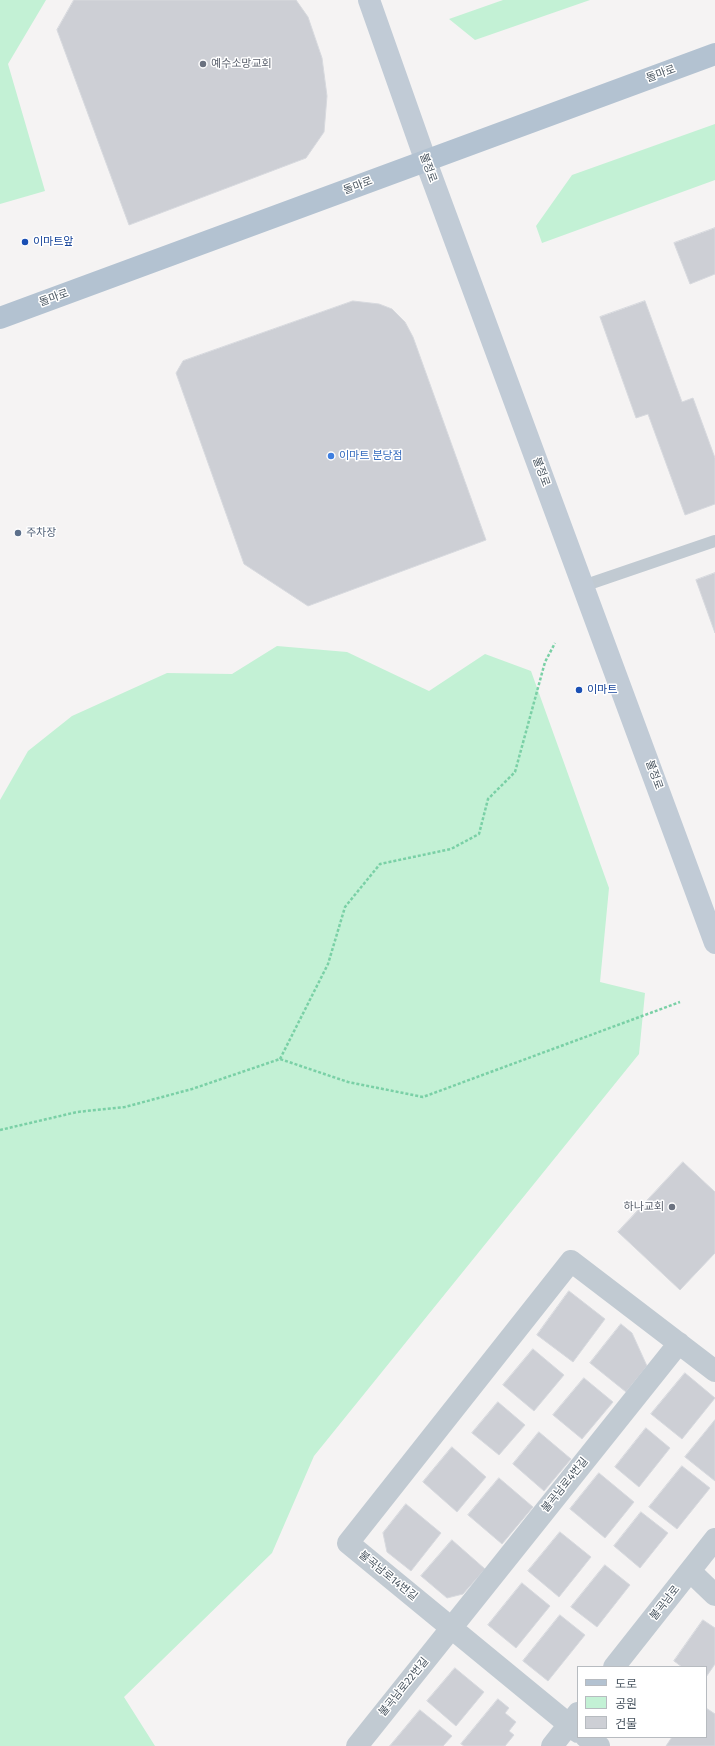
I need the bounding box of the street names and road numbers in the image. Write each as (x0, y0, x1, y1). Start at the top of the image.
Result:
street label: 돌마로 (644, 63, 678, 85)
street label: 불정로 (417, 151, 439, 185)
street label: 돌마로 (341, 174, 375, 198)
street label: 돌마로 (37, 287, 71, 309)
street label: 불정로 (530, 455, 552, 489)
street label: 불정로 (643, 758, 665, 792)
street label: 불곡남로4번길 (539, 1455, 591, 1515)
street label: 불곡남로14번길 (356, 1548, 420, 1604)
street label: 불곡남로 (647, 1583, 683, 1623)
street label: 불곡남로22번길 (376, 1655, 432, 1719)

